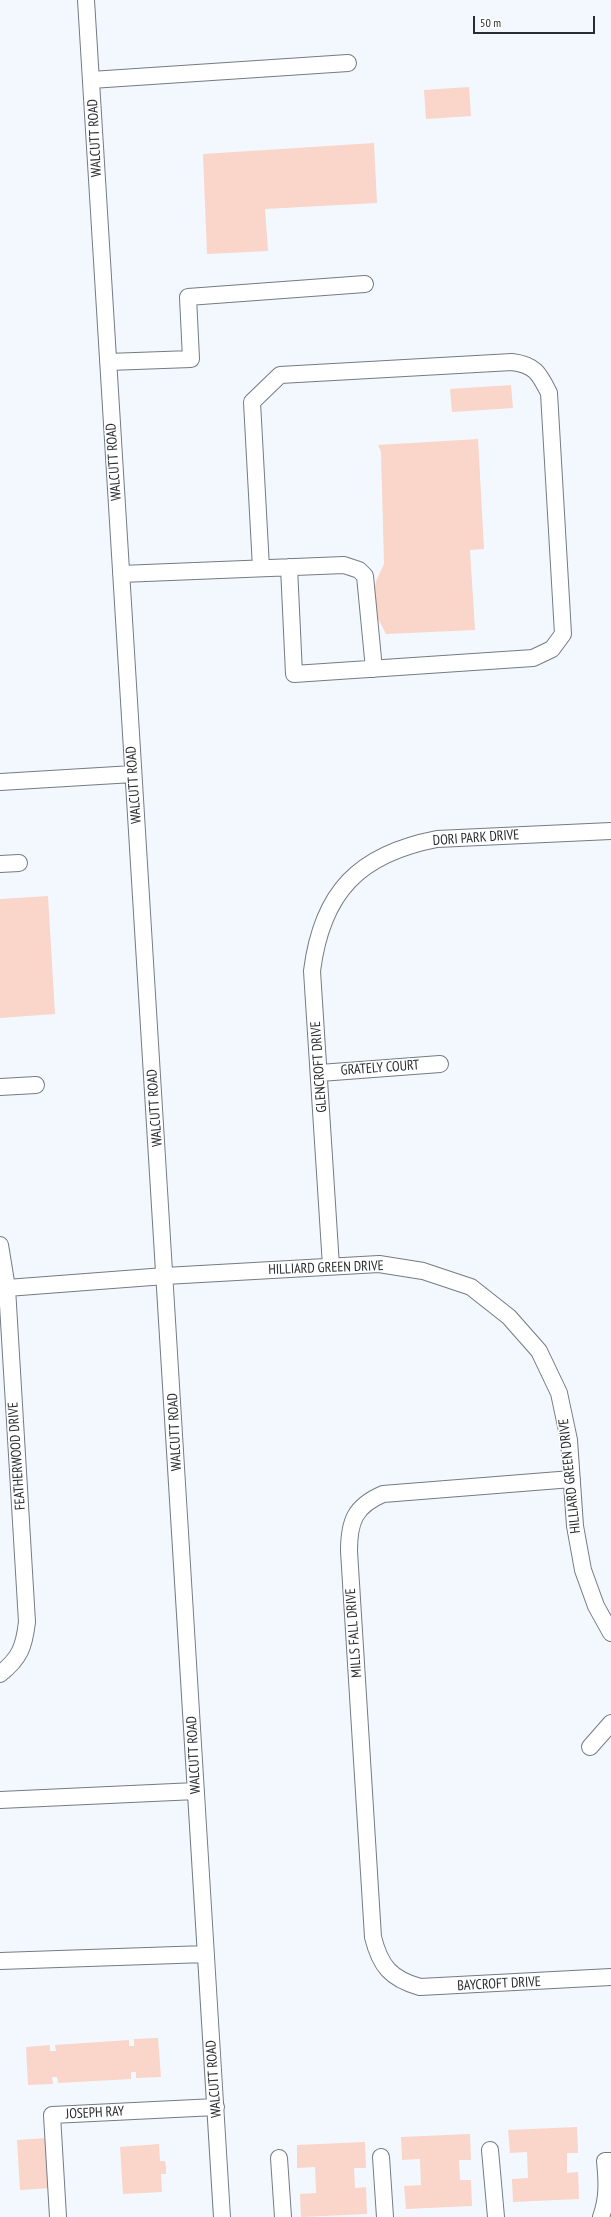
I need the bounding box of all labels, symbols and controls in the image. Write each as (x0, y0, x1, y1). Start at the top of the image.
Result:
scale bar (475, 8, 597, 34)
text: 50 m (480, 15, 501, 30)
street label: WALCUTT ROAD (85, 99, 105, 177)
street label: WALCUTT ROAD (103, 423, 125, 501)
street label: WALCUTT ROAD (123, 746, 145, 824)
street label: DORI PARK DRIVE (432, 827, 520, 849)
street label: GLENCROFT DRIVE (307, 1021, 331, 1113)
street label: GRATELY COURT (340, 1057, 420, 1079)
street label: WALCUTT ROAD (144, 1069, 166, 1147)
street label: HILLIARD GREEN DRIVE (268, 1258, 384, 1278)
street label: WALCUTT ROAD (165, 1393, 185, 1471)
street label: FEATHERWOOD DRIVE (5, 1401, 29, 1511)
street label: HILLIARD GREEN DRIVE (556, 1418, 584, 1534)
street label: MILLS FALL DRIVE (342, 1588, 366, 1678)
street label: WALCUTT ROAD (184, 1716, 204, 1794)
street label: BAYCROFT DRIVE (457, 1973, 541, 1995)
street label: WALCUTT ROAD (203, 2040, 225, 2118)
street label: JOSEPH RAY (65, 2103, 125, 2123)

